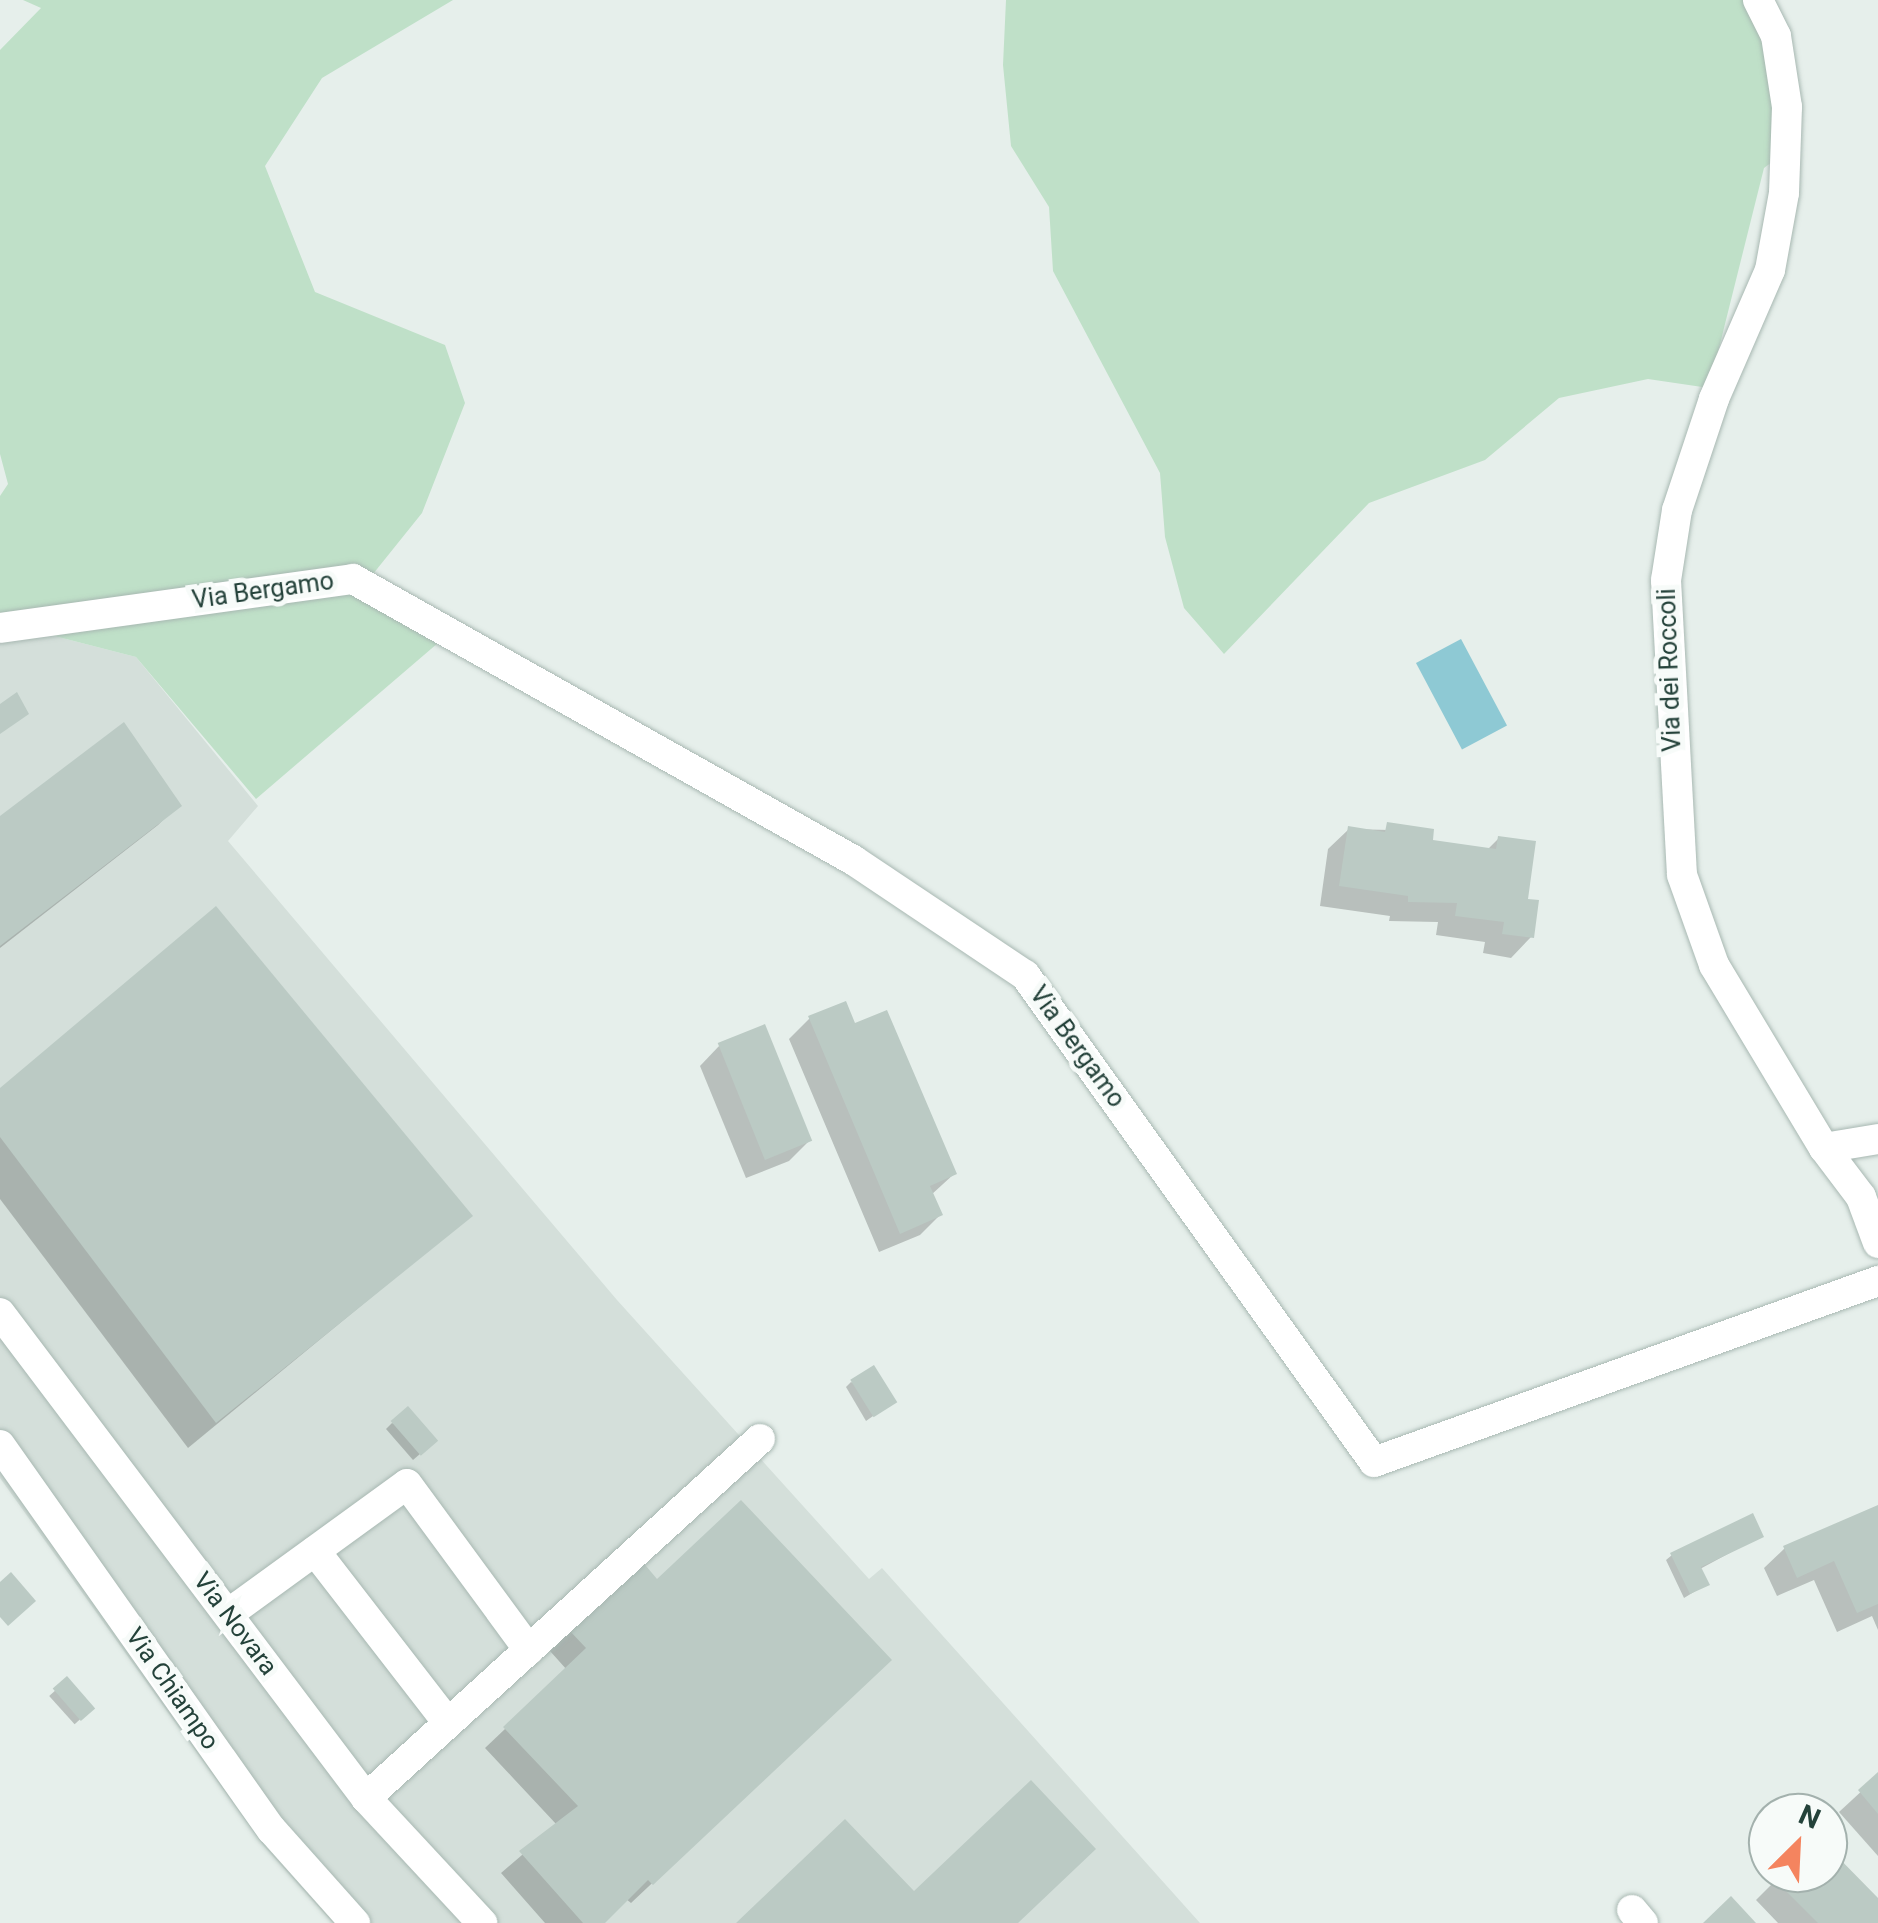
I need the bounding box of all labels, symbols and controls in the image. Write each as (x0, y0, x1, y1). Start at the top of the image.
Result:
street label: Via Bergamo (190, 566, 336, 616)
street label: Via dei Roccoli (1652, 588, 1688, 752)
street label: Via Bergamo (1023, 980, 1131, 1114)
street label: Via Novara (187, 1567, 283, 1681)
street label: Via Chiampo (119, 1622, 225, 1756)
north arrow (1748, 1793, 1848, 1893)
text: N (1794, 1798, 1825, 1836)

